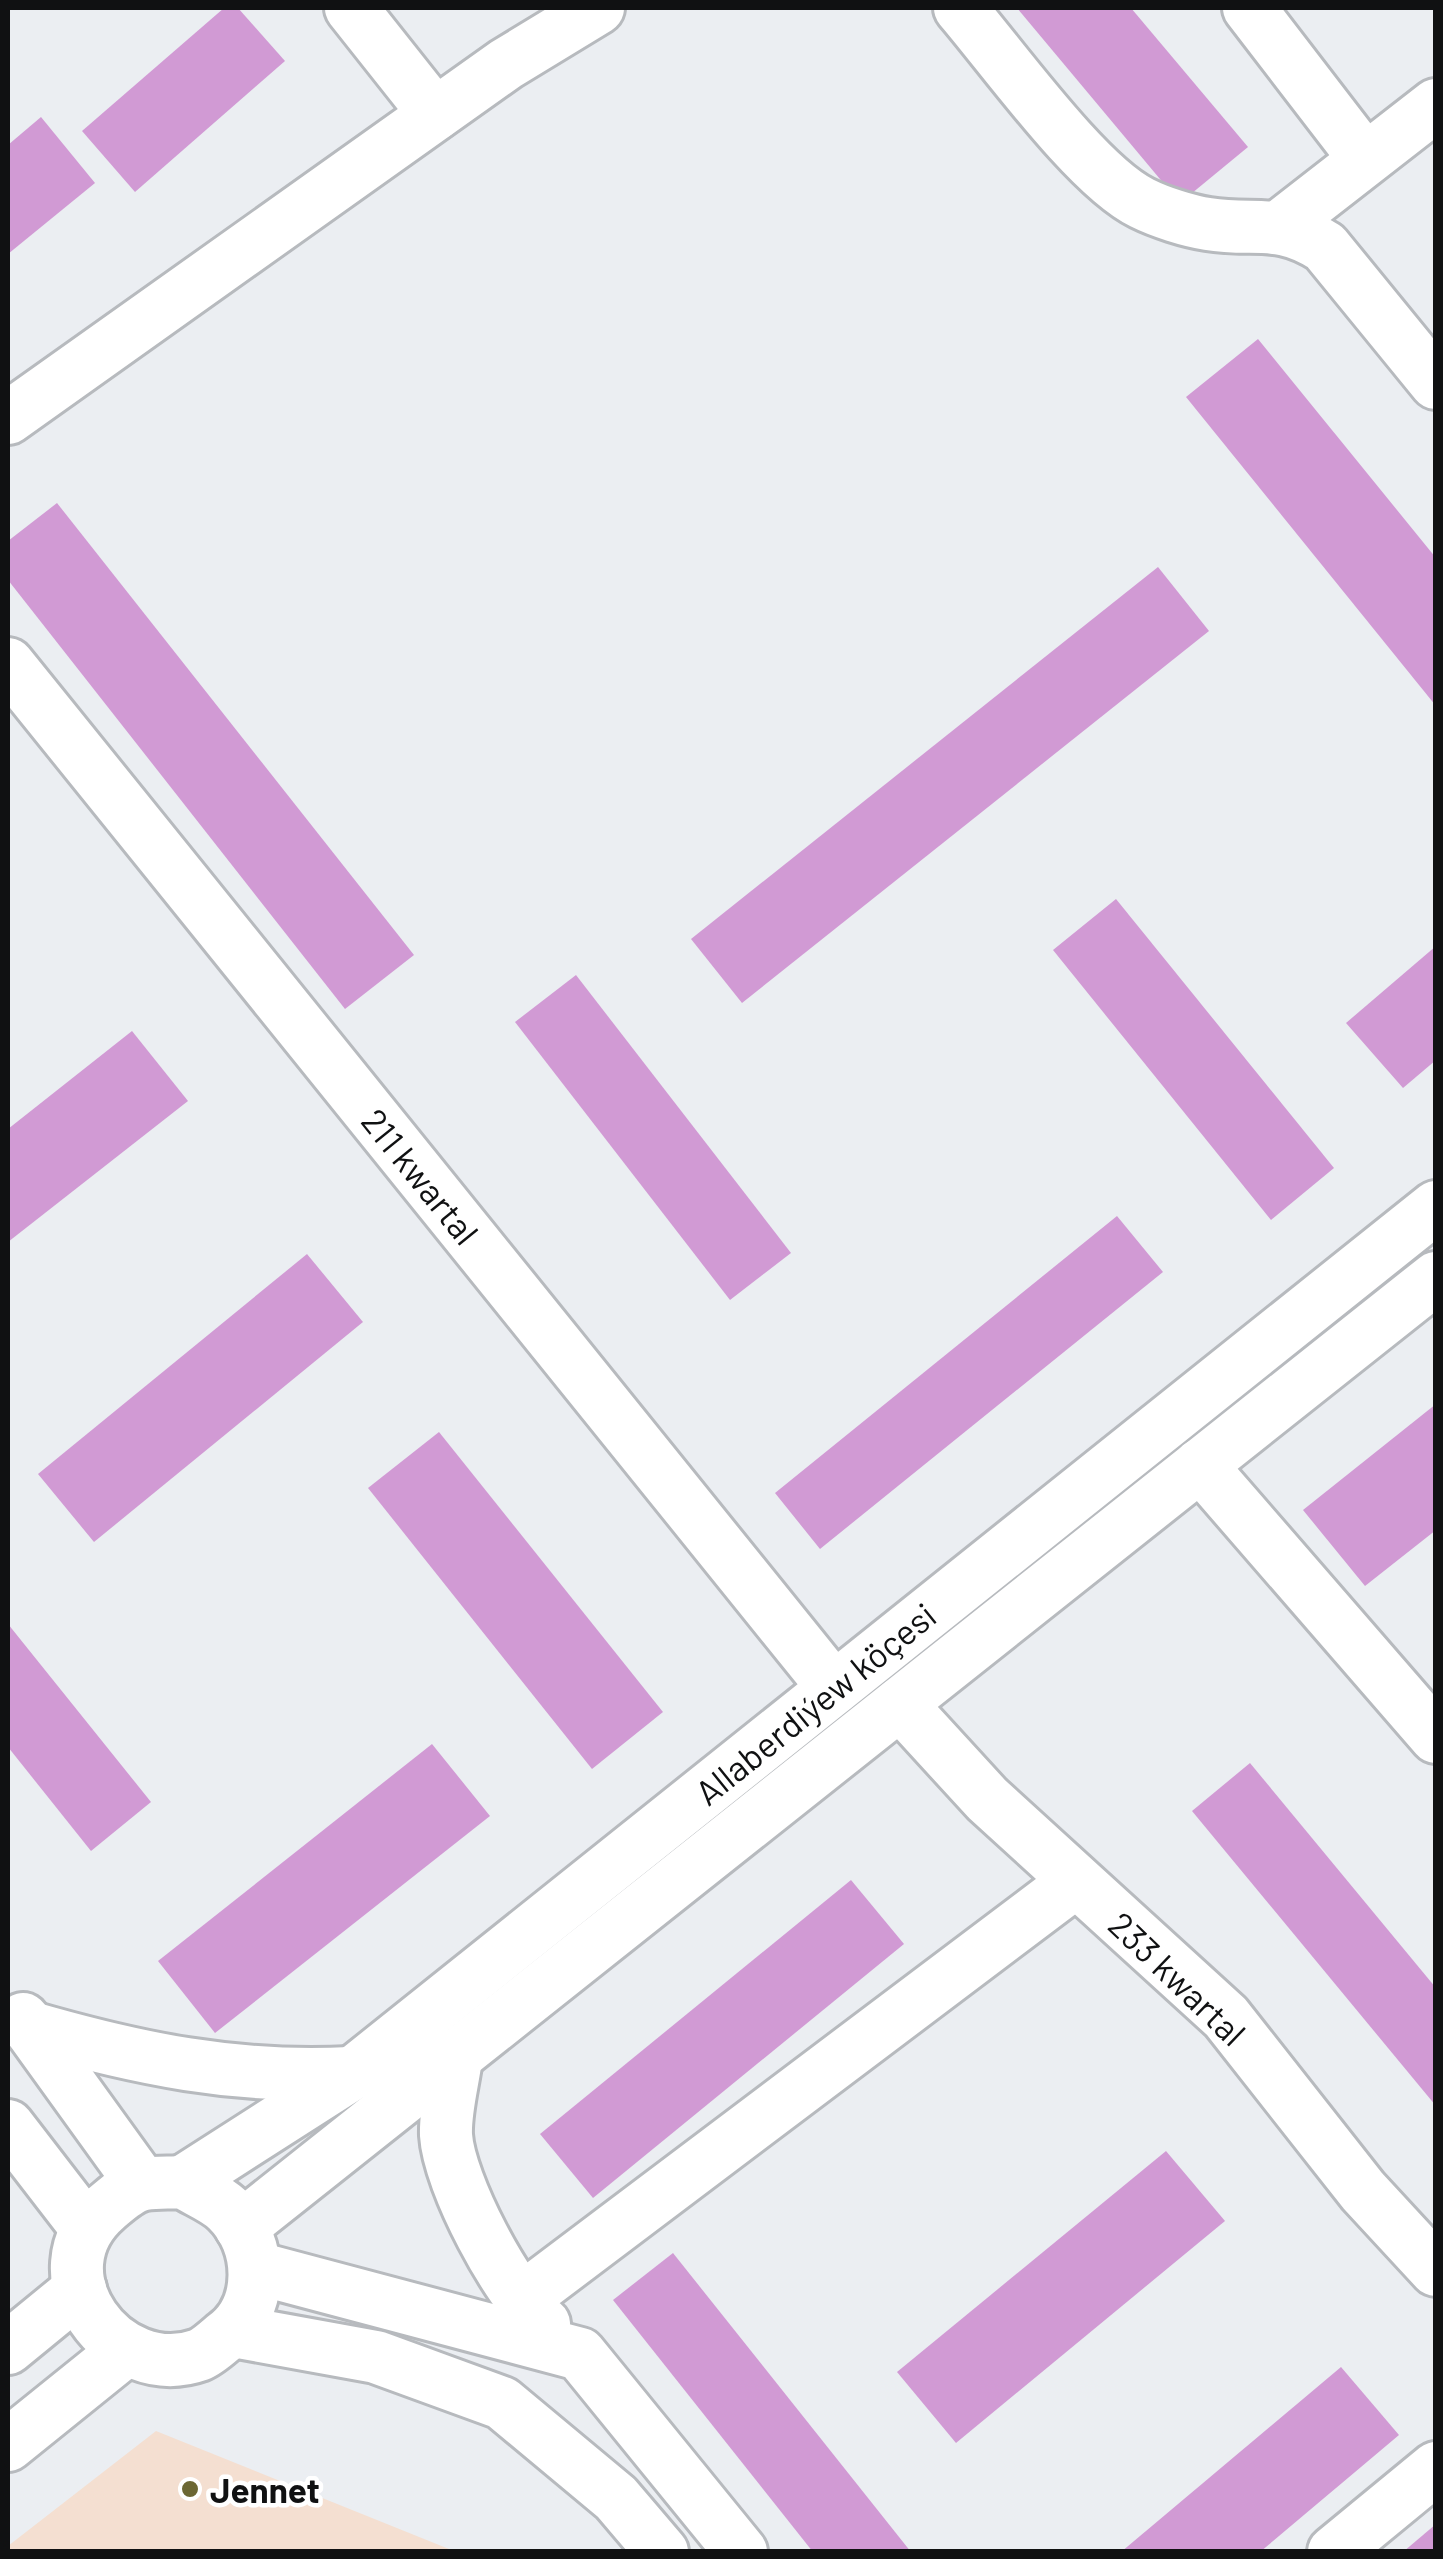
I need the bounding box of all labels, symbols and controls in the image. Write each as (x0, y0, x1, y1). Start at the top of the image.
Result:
street label: 211 kwartal (354, 1100, 488, 1252)
street label: Allaberdiýew köçesi (686, 1593, 944, 1813)
street label: 233 kwartal (1101, 1903, 1255, 2053)
place label: Jennet (210, 2468, 320, 2510)
marker: Jennet (179, 2478, 201, 2500)

